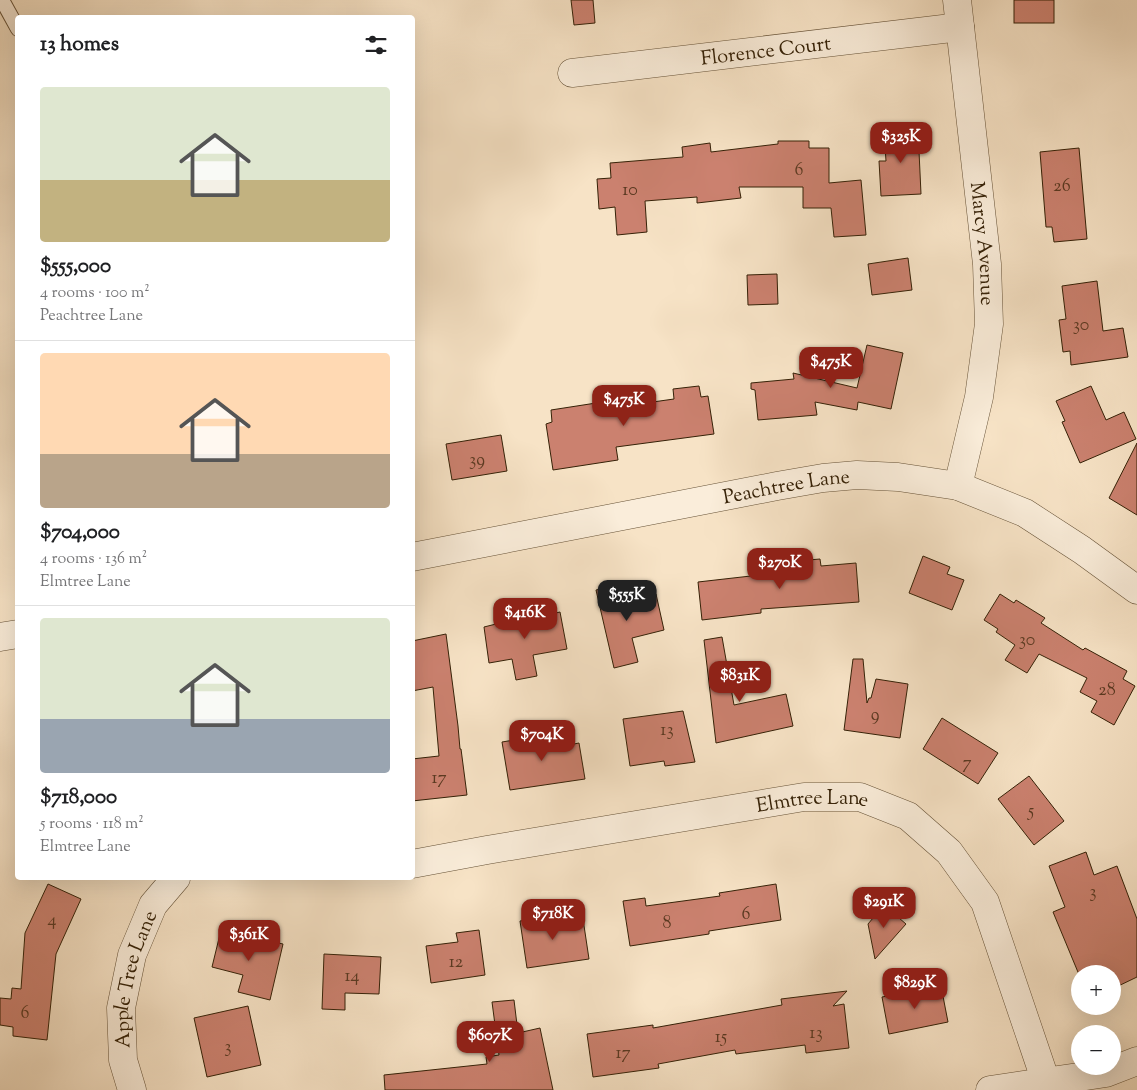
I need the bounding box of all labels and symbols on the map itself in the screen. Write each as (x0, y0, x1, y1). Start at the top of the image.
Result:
street label: Florence Court (699, 30, 833, 75)
pin: $325K (866, 121, 936, 164)
house number: 6 (795, 158, 804, 184)
house number: 26 (1053, 174, 1071, 200)
house number: 10 (622, 178, 638, 204)
street label: Marcy Avenue (961, 180, 1000, 306)
house number: 30 (1073, 313, 1089, 339)
pin: $475K (796, 346, 866, 389)
pin: $475K (589, 384, 659, 427)
house number: 39 (469, 448, 485, 474)
street label: Peachtree Lane (721, 464, 851, 513)
pin: $270K (745, 548, 815, 590)
pin: $555K (592, 580, 662, 622)
pin: $416K (490, 598, 560, 640)
house number: 30 (1019, 628, 1035, 654)
pin: $831K (705, 660, 775, 703)
house number: 28 (1098, 678, 1116, 704)
house number: 9 (871, 703, 880, 729)
house number: 13 (660, 718, 674, 744)
pin: $704K (507, 720, 577, 762)
house number: 7 (962, 751, 972, 777)
house number: 17 (431, 766, 447, 792)
street label: Elmtree Lane (754, 785, 873, 822)
house number: 5 (1027, 799, 1034, 825)
house number: 3 (1089, 880, 1097, 906)
pin: $291K (849, 886, 919, 929)
pin: $718K (518, 898, 588, 941)
house number: 6 (742, 902, 751, 928)
street label: Apple Tree Lane (109, 907, 166, 1049)
house number: 4 (47, 908, 57, 934)
house number: 8 (663, 911, 672, 937)
pin: $361K (214, 920, 284, 962)
house number: 12 (449, 950, 464, 976)
house number: 14 (344, 964, 360, 990)
pin: $829K (880, 968, 950, 1010)
house number: 6 (21, 1001, 30, 1027)
pin: $607K (455, 1020, 525, 1063)
house number: 13 (809, 1021, 823, 1047)
house number: 15 (715, 1025, 727, 1051)
house number: 3 (224, 1035, 232, 1061)
house number: 17 (615, 1041, 631, 1067)

